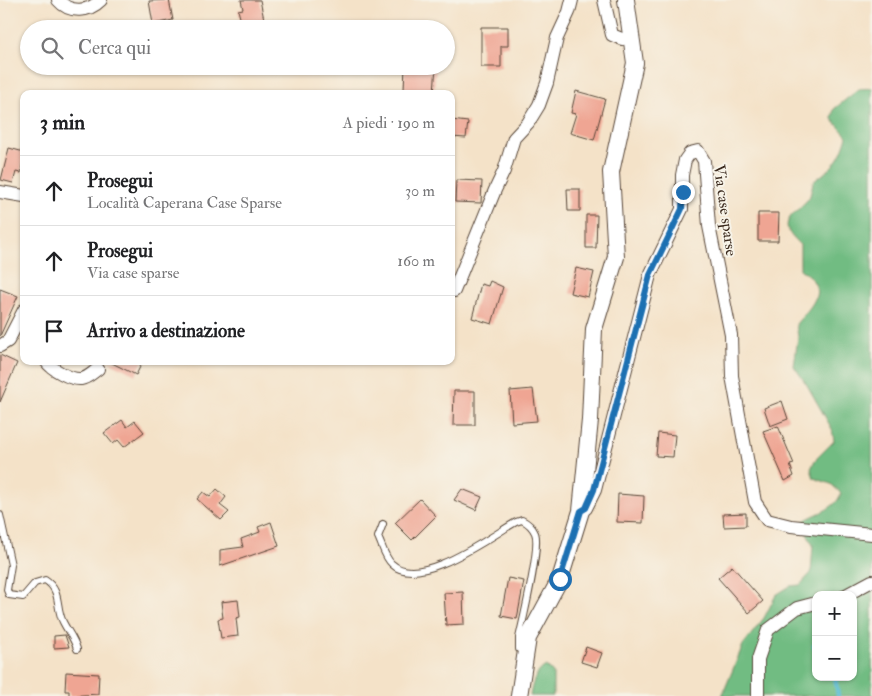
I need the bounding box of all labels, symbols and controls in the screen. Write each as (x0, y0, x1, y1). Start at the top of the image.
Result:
search box (20, 20, 455, 75)
icon: search (38, 34, 66, 62)
text: Cerca qui (78, 36, 151, 60)
text: 3 min (40, 109, 85, 136)
text: A piedi · 190 m (343, 113, 435, 133)
street label: Via case sparse (708, 163, 741, 258)
text: Prosegui (87, 169, 153, 193)
icon: ahead (40, 177, 68, 205)
text: 30 m (405, 181, 435, 201)
route end (672, 181, 695, 204)
text: Località Caperana Case Sparse (87, 193, 282, 213)
text: Prosegui (87, 239, 153, 263)
icon: ahead (40, 247, 68, 275)
text: 160 m (397, 251, 435, 271)
text: Via case sparse (87, 263, 179, 283)
icon: arrive (40, 317, 68, 345)
text: Arrivo a destinazione (87, 319, 245, 343)
route start (549, 568, 572, 591)
map controls (812, 591, 857, 681)
button: + (812, 591, 857, 636)
button: − (812, 636, 857, 681)

